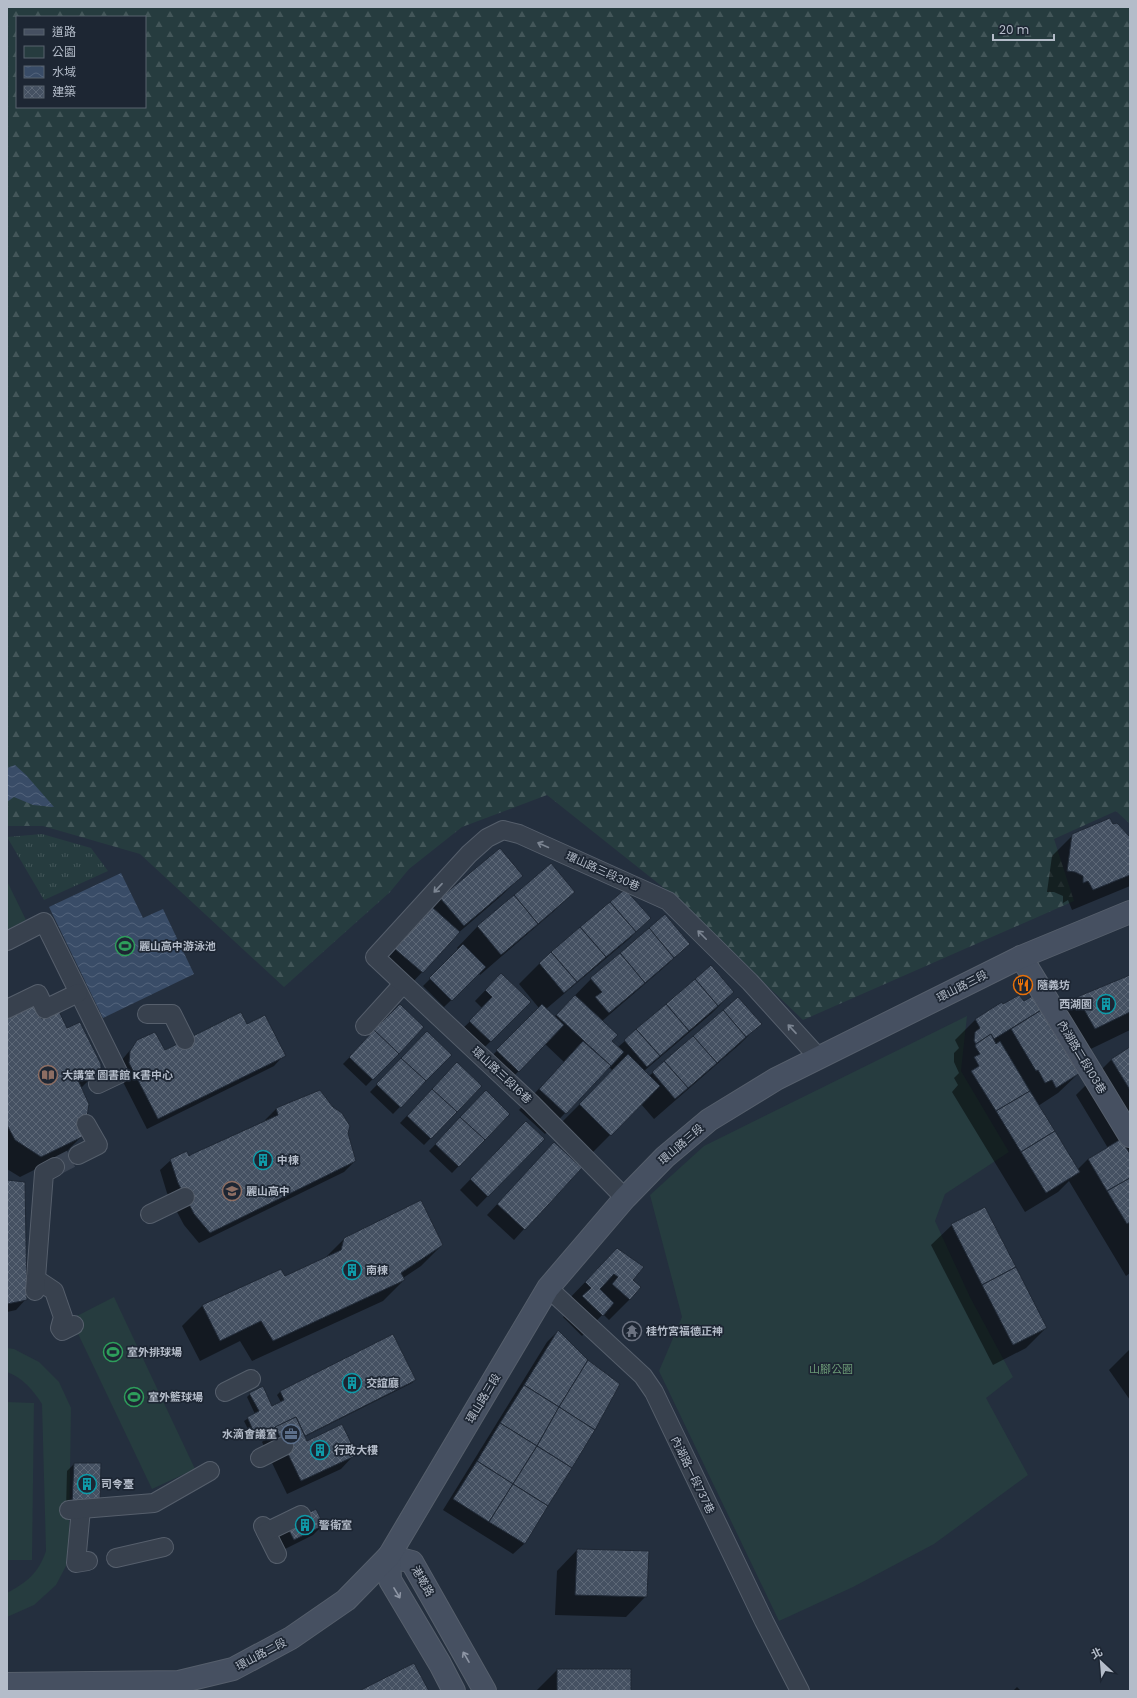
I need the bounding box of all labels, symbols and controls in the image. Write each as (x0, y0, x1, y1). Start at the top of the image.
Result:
legend (16, 16, 146, 108)
scale bar (993, 16, 1054, 42)
text: 20 m (999, 21, 1029, 38)
text: 道路 (52, 23, 76, 40)
text: 公園 (52, 43, 76, 60)
text: 水域 (52, 63, 76, 80)
text: 建築 (52, 83, 76, 100)
one-way arrow (537, 841, 549, 848)
street label: 環山路三段30巷 (563, 848, 643, 894)
one-way arrow (434, 882, 443, 892)
one-way arrow (697, 930, 707, 940)
sports icon: 麗山高中游泳池 (114, 935, 136, 957)
place label: 麗山高中游泳池 (139, 938, 216, 954)
street label: 環山路三段 (934, 966, 990, 1006)
restaurant icon: 隨義坊 (1012, 974, 1034, 996)
place label: 隨義坊 (1037, 977, 1070, 993)
building icon: 西湖園 (1095, 993, 1117, 1015)
place label: 西湖園 (1059, 996, 1092, 1012)
street label: 內湖路二段103巷 (1054, 1017, 1110, 1097)
one-way arrow (788, 1024, 797, 1034)
street label: 環山路三段16巷 (469, 1043, 535, 1107)
library icon: 大講堂 圖書館 K書中心 (37, 1064, 59, 1086)
place label: 大講堂 圖書館 K書中心 (62, 1067, 173, 1083)
street label: 環山路三段 (655, 1120, 707, 1168)
building icon: 中棟 (252, 1149, 274, 1171)
place label: 中棟 (277, 1152, 299, 1168)
school or university icon: 麗山高中 (221, 1180, 243, 1202)
place label: 麗山高中 (246, 1183, 290, 1199)
building icon: 南棟 (341, 1259, 363, 1281)
place label: 南棟 (366, 1262, 388, 1278)
temple icon: 桂竹宮福德正神 (621, 1320, 643, 1342)
place label: 桂竹宮福德正神 (646, 1323, 723, 1339)
sports icon: 室外排球場 (102, 1341, 124, 1363)
place label: 室外排球場 (127, 1344, 182, 1360)
park label: 山腳公園 (809, 1361, 853, 1377)
street label: 環山路三段 (462, 1370, 504, 1426)
building icon: 交誼廳 (341, 1372, 363, 1394)
place label: 交誼廳 (366, 1375, 399, 1391)
sports icon: 室外籃球場 (123, 1386, 145, 1408)
place label: 室外籃球場 (148, 1389, 203, 1405)
office icon: 水滴會議室 (280, 1423, 302, 1445)
place label: 水滴會議室 (222, 1426, 277, 1442)
street label: 內湖路一段737巷 (667, 1434, 719, 1516)
building icon: 行政大樓 (309, 1439, 331, 1461)
place label: 行政大樓 (334, 1442, 378, 1458)
building icon: 司令臺 (76, 1473, 98, 1495)
place label: 司令臺 (101, 1476, 134, 1492)
building icon: 警衛室 (294, 1514, 316, 1536)
place label: 警衛室 (319, 1517, 352, 1533)
street label: 港墘路 (408, 1563, 438, 1599)
one-way arrow (393, 1587, 401, 1598)
street label: 環山路二段 (233, 1634, 289, 1674)
north arrow (1081, 1642, 1121, 1682)
text: 北 (1088, 1643, 1105, 1663)
one-way arrow (461, 1651, 469, 1663)

